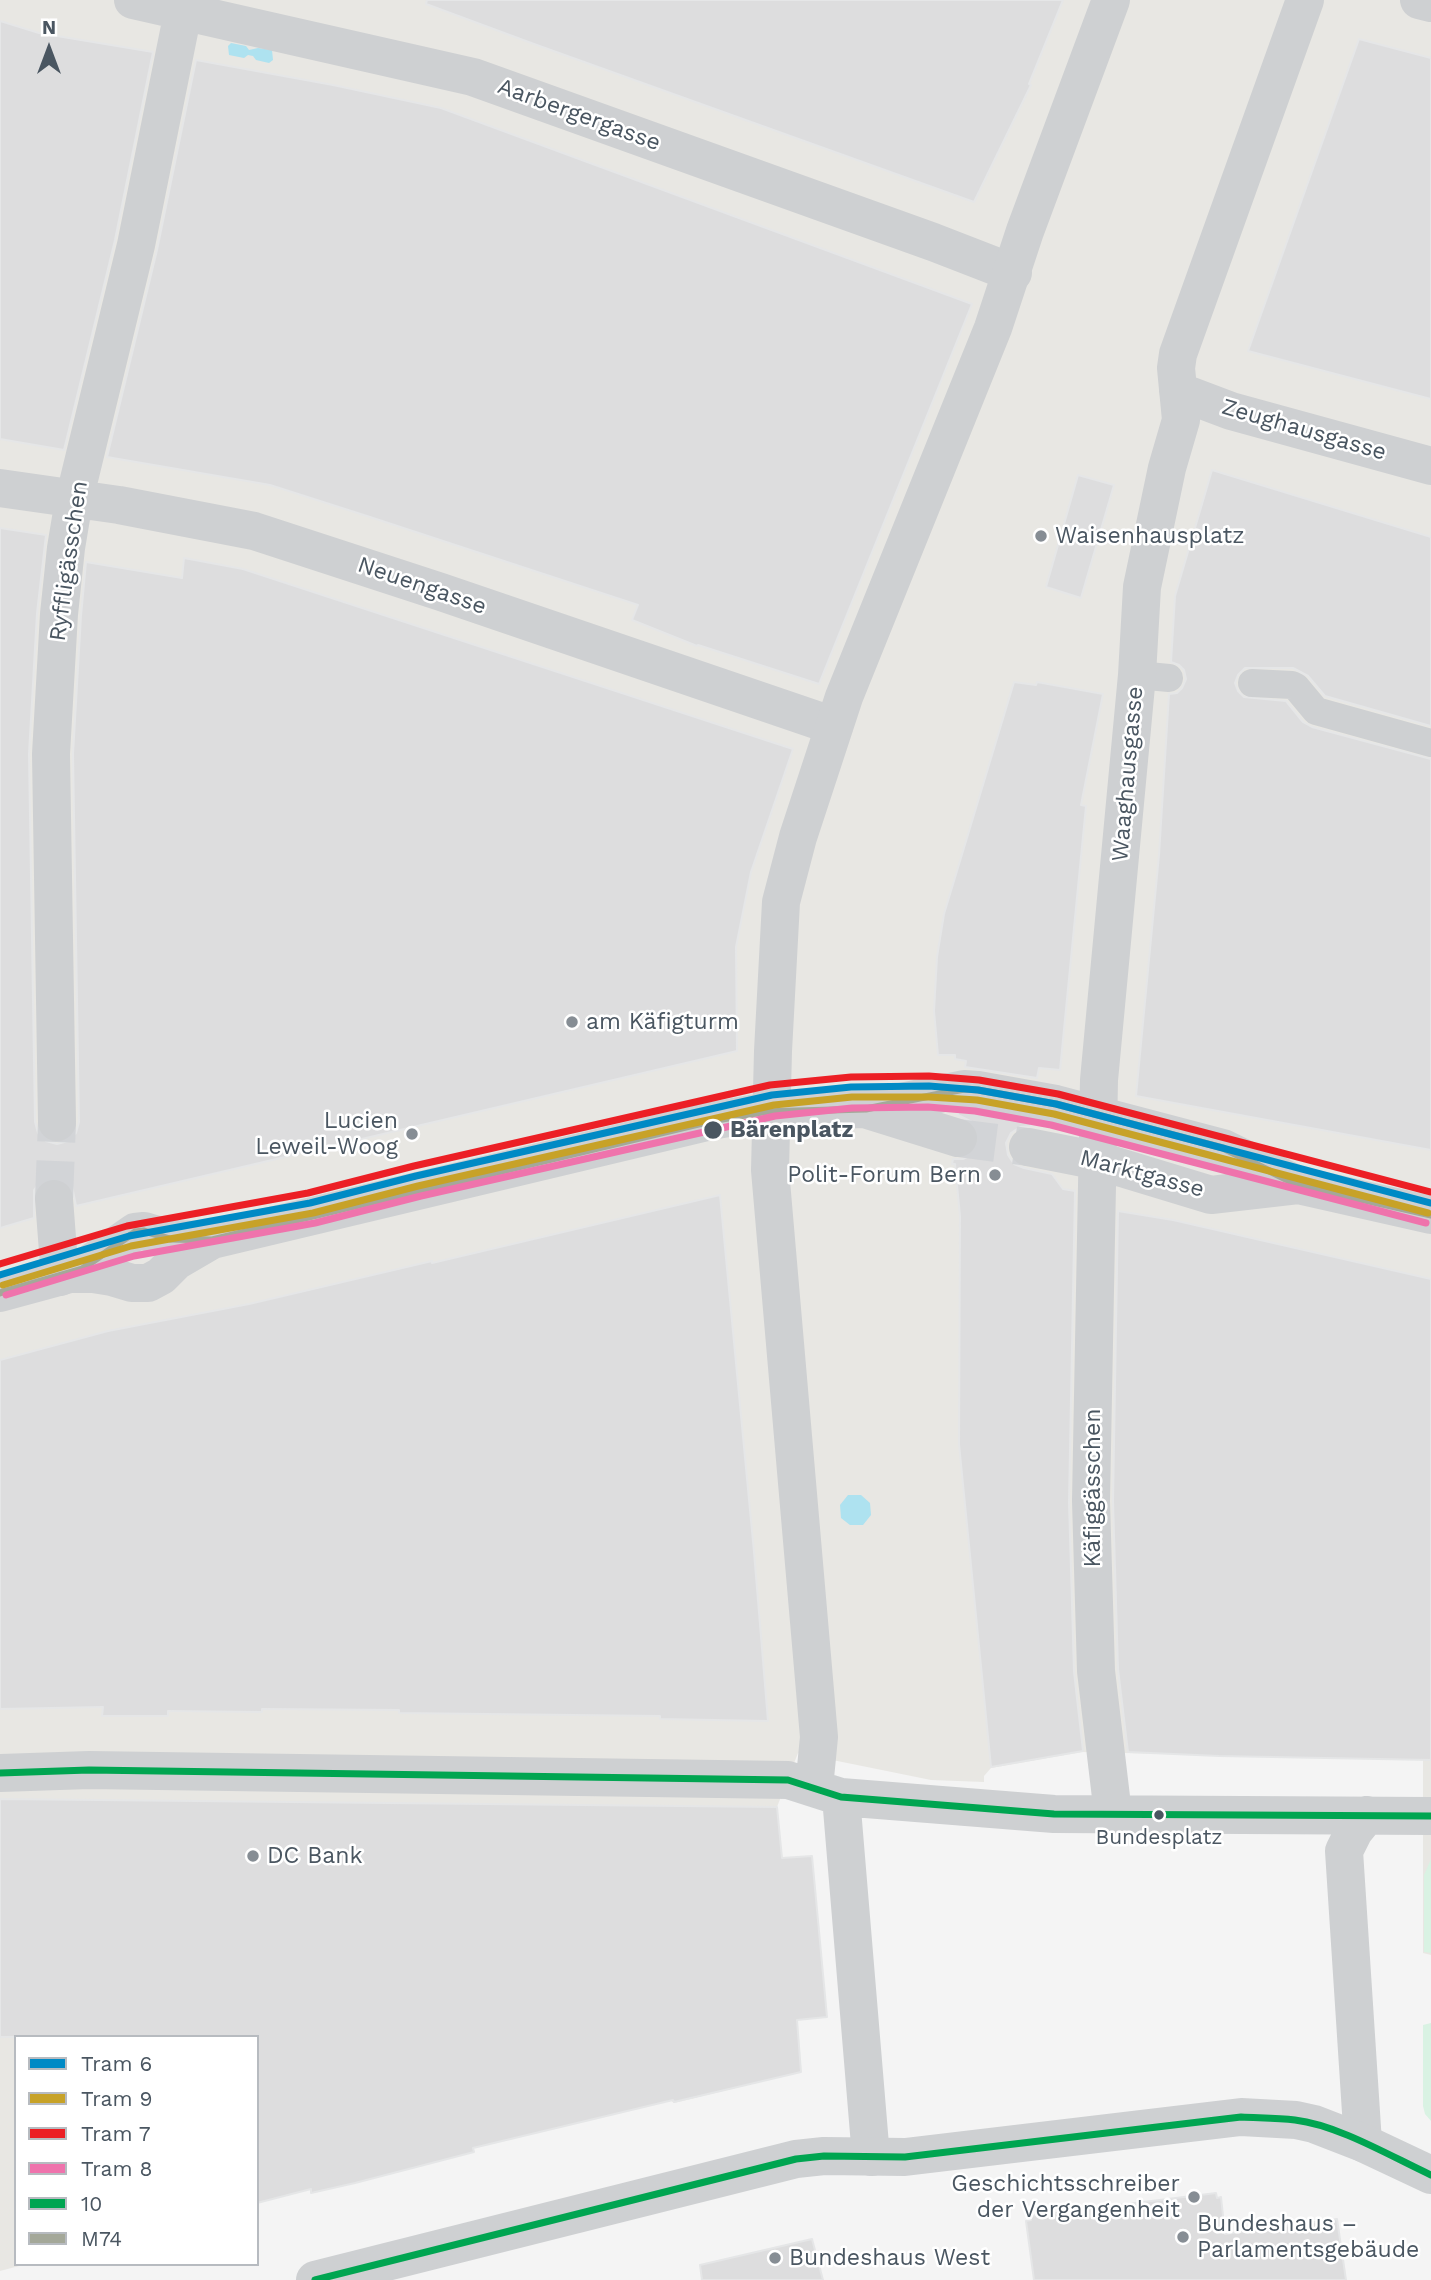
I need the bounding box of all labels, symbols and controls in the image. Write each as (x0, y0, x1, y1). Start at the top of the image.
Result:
north arrow (14, 14, 84, 84)
text: N (42, 16, 56, 39)
street label: Aarbergergasse (494, 73, 664, 157)
street label: Zeughausgasse (1219, 393, 1389, 467)
street label: Ryffligässchen (44, 479, 94, 643)
place label: Waisenhausplatz (1055, 522, 1244, 550)
marker: Waisenhausplatz (1033, 528, 1049, 544)
street label: Neuengasse (354, 551, 490, 621)
street label: Waaghausgasse (1107, 685, 1149, 863)
place label: am Käfigturm (586, 1008, 739, 1036)
marker: am Käfigturm (564, 1014, 580, 1030)
place label: Lucien Leweil-Woog (255, 1107, 398, 1161)
place label: Bärenplatz (730, 1116, 853, 1144)
marker: Bärenplatz (702, 1119, 724, 1141)
marker: Lucien Leweil-Woog (404, 1126, 420, 1142)
street label: Marktgasse (1077, 1144, 1207, 1204)
place label: Polit-Forum Bern (787, 1161, 981, 1189)
marker: Polit-Forum Bern (987, 1167, 1003, 1183)
street label: Käfiggässchen (1079, 1408, 1107, 1568)
marker: Bundesplatz (1152, 1808, 1166, 1822)
place label: Bundesplatz (1095, 1825, 1223, 1851)
place label: DC Bank (267, 1842, 363, 1870)
marker: DC Bank (245, 1848, 261, 1864)
legend (14, 2035, 259, 2266)
text: Tram 6 (81, 2051, 152, 2076)
text: Tram 9 (81, 2086, 153, 2111)
text: Tram 7 (81, 2121, 151, 2146)
text: Tram 8 (81, 2156, 153, 2181)
place label: Geschichtsschreiber der Vergangenheit (951, 2170, 1180, 2224)
marker: Geschichtsschreiber der Vergangenheit (1186, 2189, 1202, 2205)
text: 10 (81, 2191, 102, 2216)
place label: Bundeshaus – Parlamentsgebäude (1197, 2210, 1419, 2264)
text: M74 (81, 2226, 122, 2251)
marker: Bundeshaus – Parlamentsgebäude (1175, 2229, 1191, 2245)
place label: Bundeshaus West (789, 2244, 990, 2272)
marker: Bundeshaus West (767, 2250, 783, 2266)

